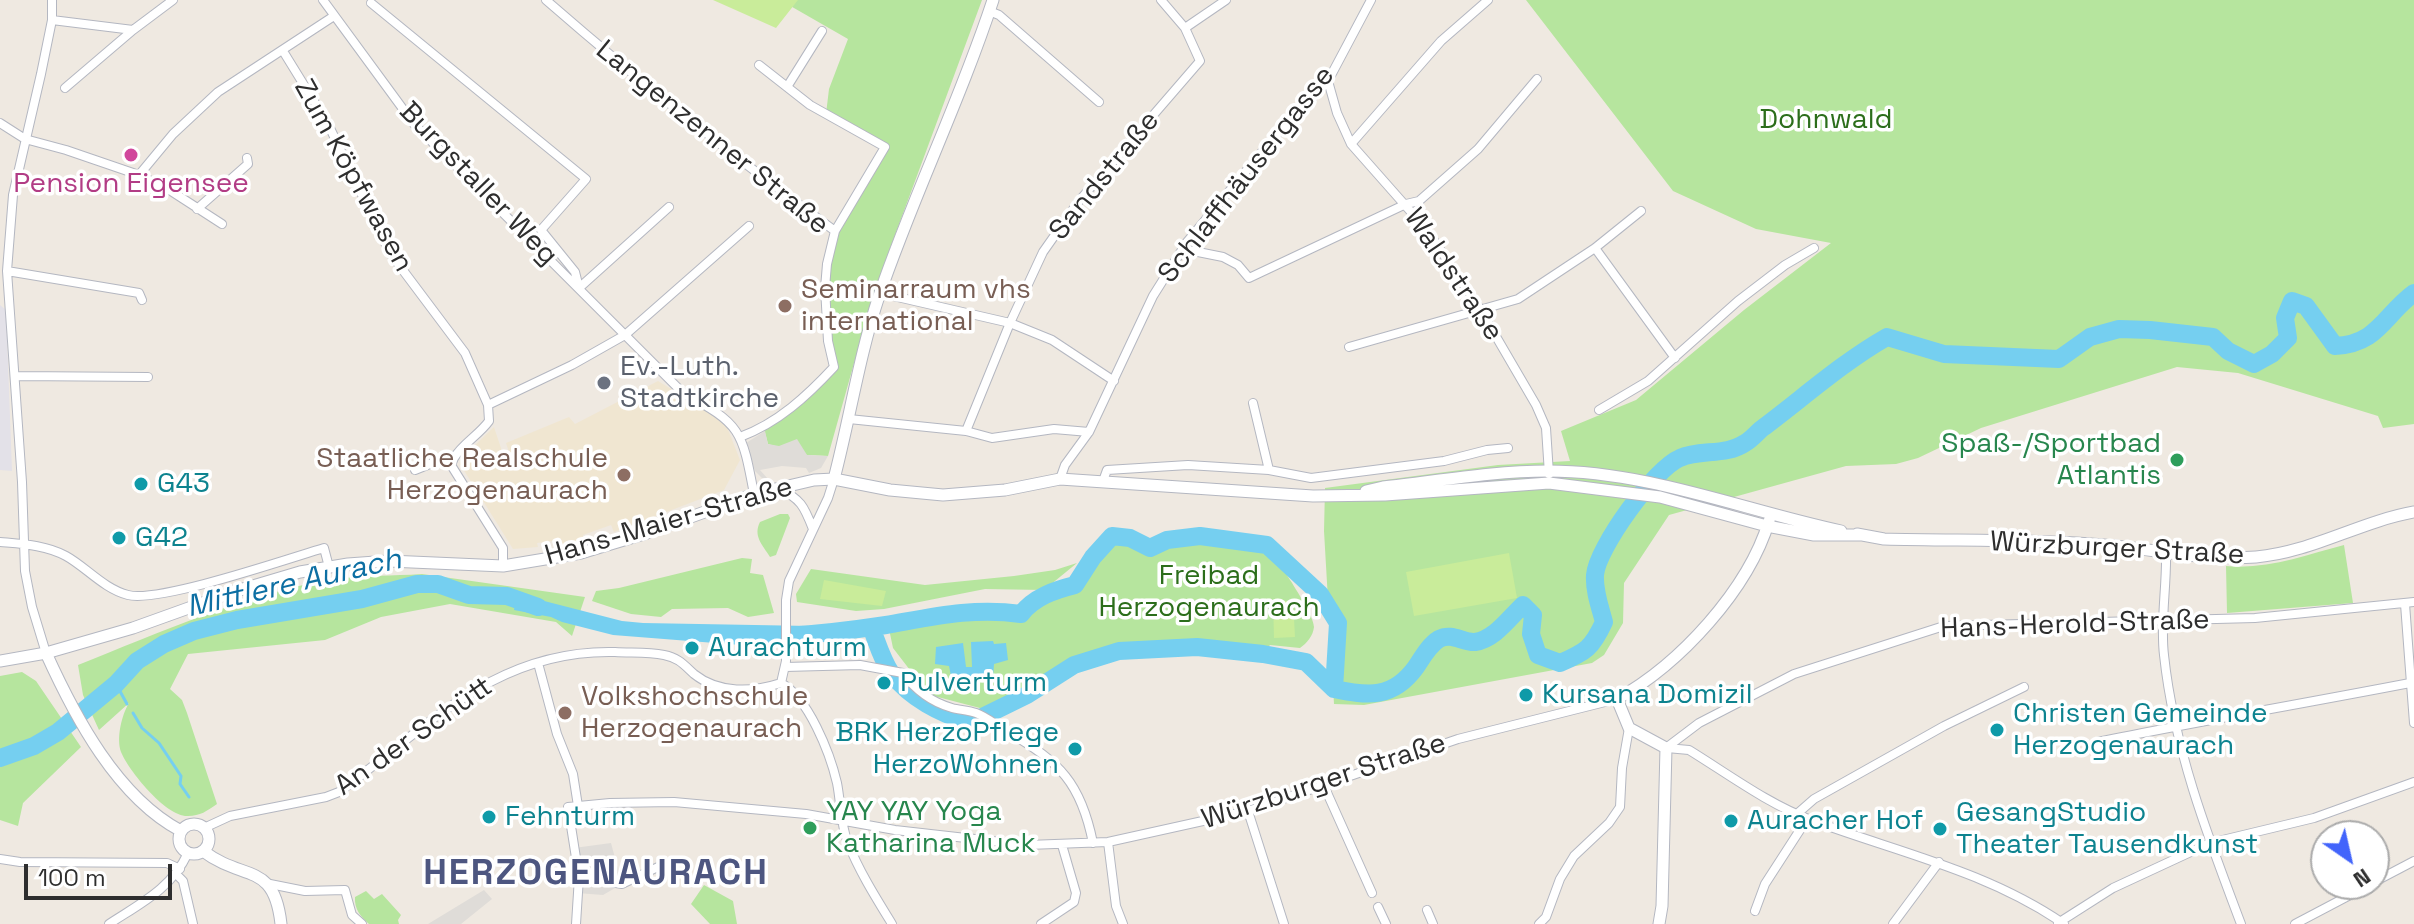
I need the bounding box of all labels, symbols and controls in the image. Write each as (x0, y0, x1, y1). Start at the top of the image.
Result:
street label: Langenzenner Straße (589, 34, 835, 242)
street label: Schlaffhäusergasse (1152, 60, 1342, 290)
street label: Zum Köpfwasen (286, 74, 420, 278)
street label: Burgstaller Weg (392, 95, 564, 273)
park label: Dohnwald (1759, 103, 1893, 137)
street label: Sandstraße (1043, 105, 1167, 247)
marker: Pension Eigensee (122, 146, 140, 164)
place label: Pension Eigensee (13, 167, 249, 201)
street label: Waldstraße (1396, 202, 1510, 348)
place label: Seminarraum vhs international (801, 273, 1031, 339)
marker: Seminarraum vhs international (776, 297, 794, 315)
place label: Ev.-Luth. Stadtkirche (620, 350, 779, 416)
marker: Ev.-Luth. Stadtkirche (595, 374, 613, 392)
place label: Spaß-/Sportbad Atlantis (1941, 427, 2161, 493)
place label: Staatliche Realschule Herzogenaurach (316, 442, 608, 508)
marker: Spaß-/Sportbad Atlantis (2168, 451, 2186, 469)
marker: Staatliche Realschule Herzogenaurach (615, 466, 633, 484)
place label: G43 (157, 467, 210, 501)
street label: Hans-Maier-Straße (541, 471, 797, 573)
marker: G43 (132, 475, 150, 493)
place label: G42 (135, 521, 188, 555)
street label: Würzburger Straße (1989, 526, 2245, 572)
marker: G42 (110, 529, 128, 547)
water label: Mittlere Aurach (183, 542, 405, 626)
park label: Freibad Herzogenaurach (1098, 559, 1320, 625)
street label: Hans-Herold-Straße (1940, 604, 2210, 646)
place label: Aurachturm (708, 631, 867, 665)
marker: Aurachturm (683, 639, 701, 657)
place label: Pulverturm (900, 666, 1047, 700)
street label: An der Schütt (329, 670, 499, 804)
marker: Pulverturm (875, 674, 893, 692)
place label: Kursana Domizil (1542, 678, 1753, 712)
place label: Volkshochschule Herzogenaurach (581, 680, 808, 746)
marker: Kursana Domizil (1517, 686, 1535, 704)
place label: Christen Gemeinde Herzogenaurach (2013, 697, 2268, 763)
marker: Volkshochschule Herzogenaurach (556, 704, 574, 722)
place label: BRK HerzoPflege HerzoWohnen (835, 716, 1059, 782)
marker: Christen Gemeinde Herzogenaurach (1988, 721, 2006, 739)
street label: Würzburger Straße (1198, 727, 1450, 837)
marker: BRK HerzoPflege HerzoWohnen (1066, 740, 1084, 758)
place label: YAY YAY Yoga Katharina Muck (826, 795, 1035, 861)
place label: GesangStudio Theater Tausendkunst (1956, 796, 2258, 862)
place label: Fehnturm (505, 800, 635, 834)
place label: Auracher Hof (1747, 804, 1923, 838)
marker: Fehnturm (480, 808, 498, 826)
marker: Auracher Hof (1722, 812, 1740, 830)
marker: YAY YAY Yoga Katharina Muck (801, 819, 819, 837)
marker: GesangStudio Theater Tausendkunst (1931, 820, 1949, 838)
north arrow (2310, 820, 2390, 900)
scale bar (28, 848, 176, 898)
district label: HERZOGENAURACH (423, 852, 769, 896)
text: 100 m (38, 862, 106, 893)
text: N (2348, 863, 2376, 894)

